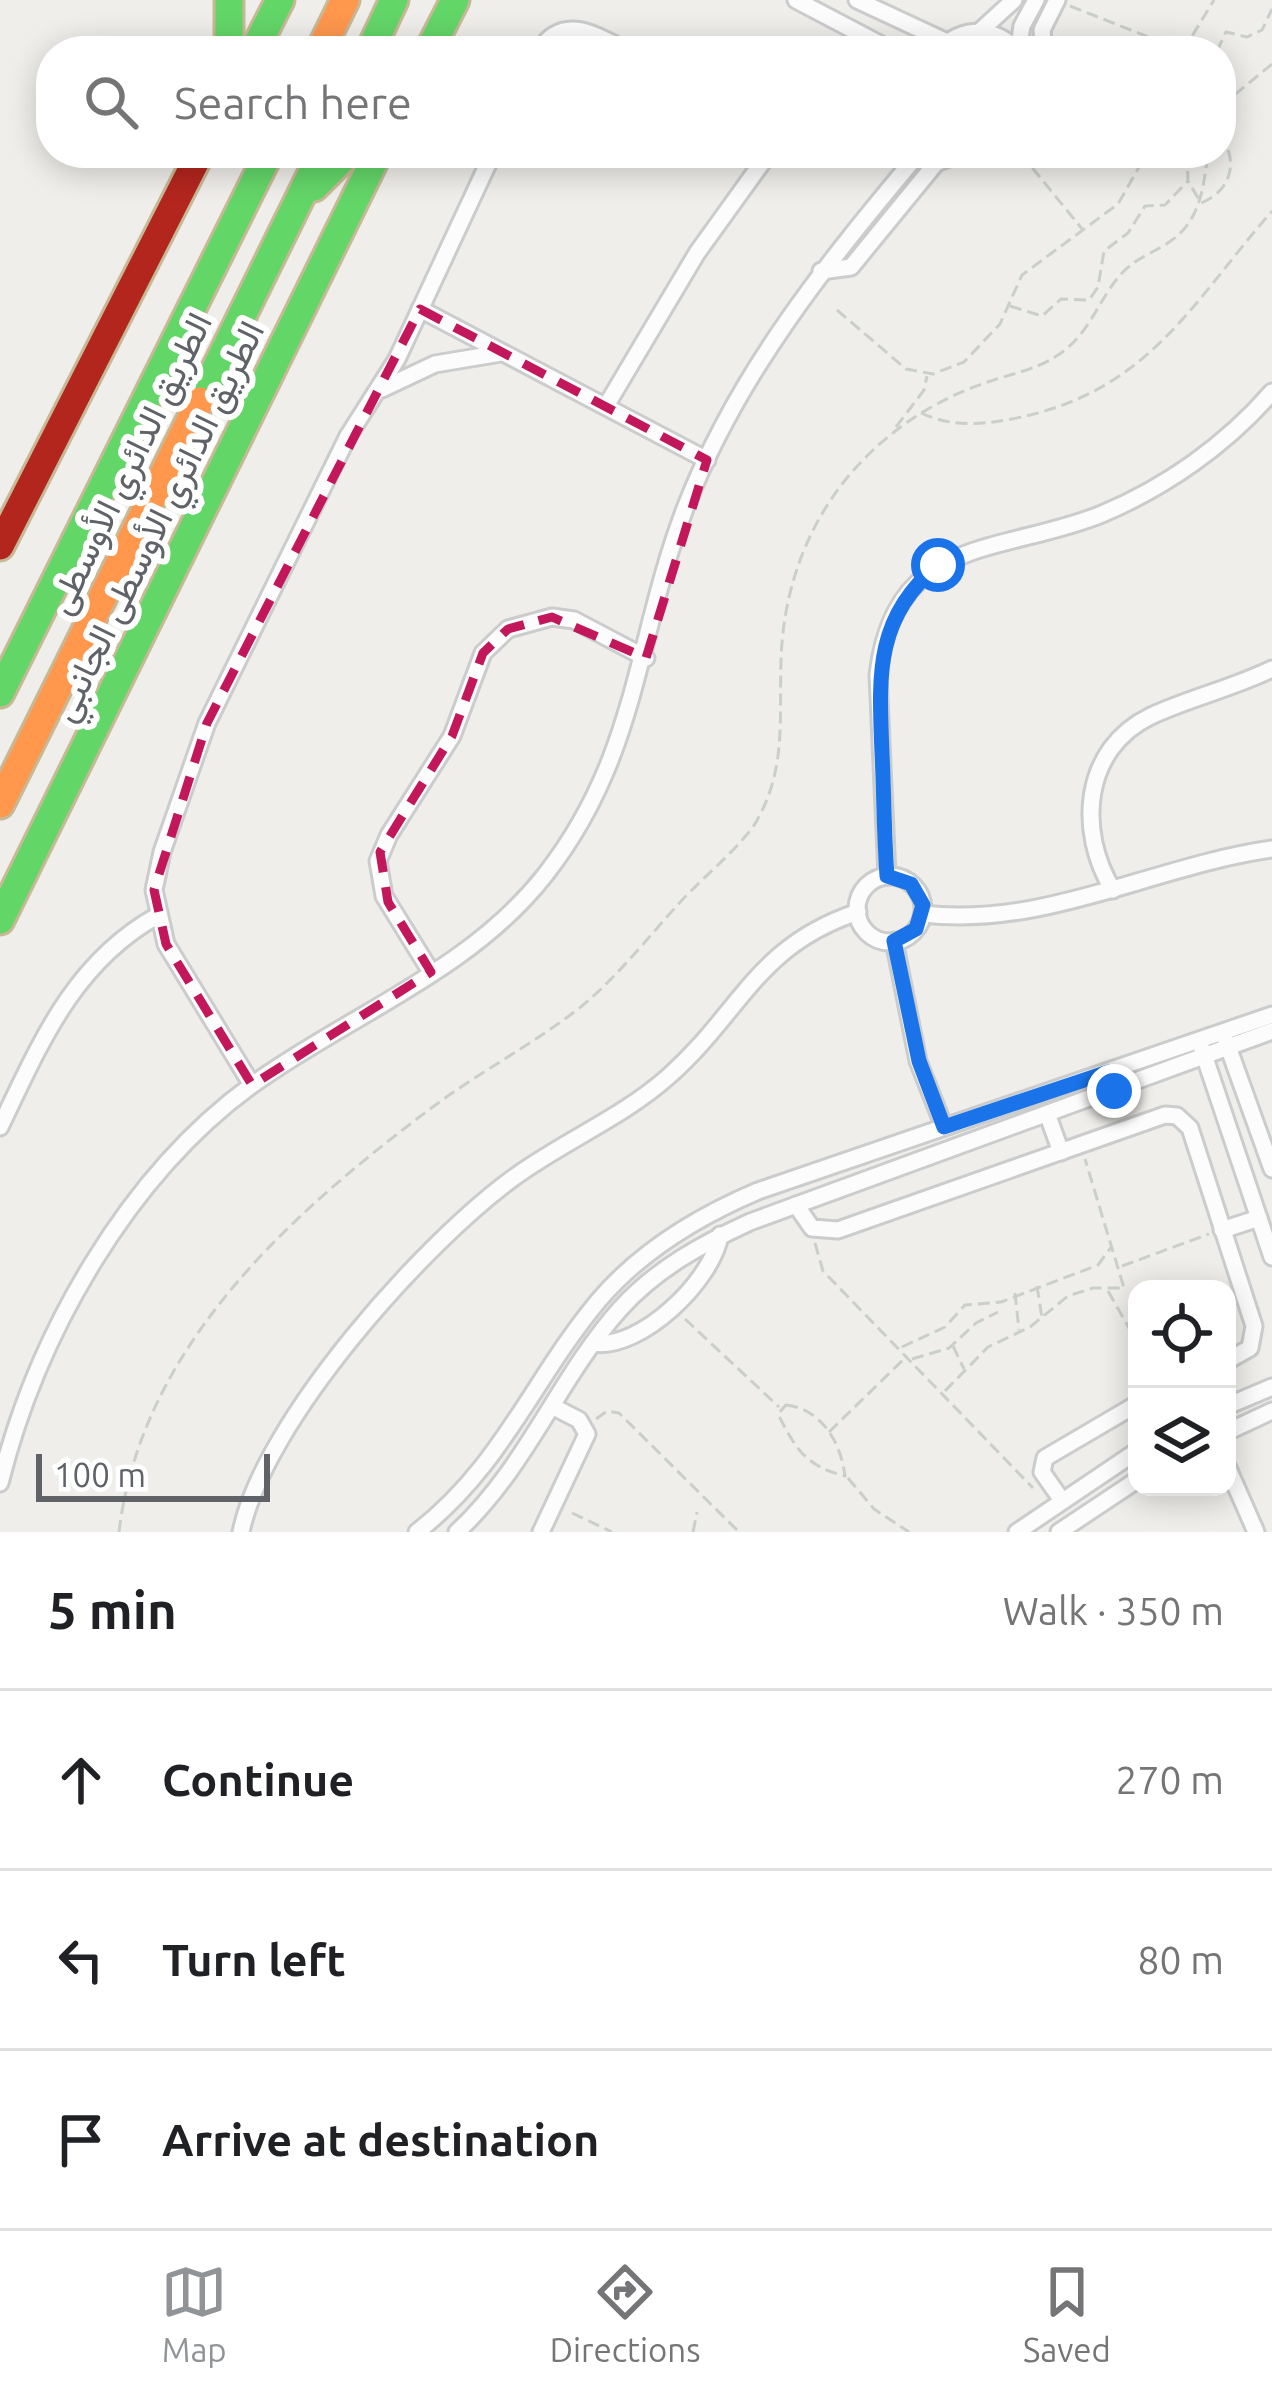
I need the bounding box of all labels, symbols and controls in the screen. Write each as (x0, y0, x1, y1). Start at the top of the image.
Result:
search box (36, 36, 1236, 168)
icon: search (78, 69, 144, 135)
text: Search here (174, 77, 412, 128)
street label: الطريق الدائري الأوسطى (38, 306, 228, 624)
street label: الطريق الدائري الأوسطى الجانبي (42, 314, 280, 732)
route start (911, 538, 965, 592)
route end (1087, 1064, 1141, 1118)
map controls (1128, 1280, 1236, 1496)
button: locate (1128, 1280, 1236, 1388)
button: layers (1128, 1388, 1236, 1496)
scale bar (36, 1448, 270, 1501)
text: 100 m (54, 1456, 146, 1493)
text: 5 min (48, 1581, 177, 1639)
text: Walk · 350 m (1003, 1589, 1224, 1632)
icon: ahead (48, 1747, 114, 1813)
text: Continue (162, 1754, 354, 1805)
text: 270 m (1115, 1758, 1224, 1801)
icon: left (48, 1927, 114, 1993)
text: Turn left (162, 1934, 346, 1985)
text: 80 m (1137, 1938, 1224, 1981)
icon: arrive (48, 2107, 114, 2173)
text: Arrive at destination (162, 2114, 599, 2165)
tab: Map (161, 2259, 227, 2368)
tab: Directions (550, 2259, 700, 2368)
tab: Saved (1023, 2259, 1111, 2368)

